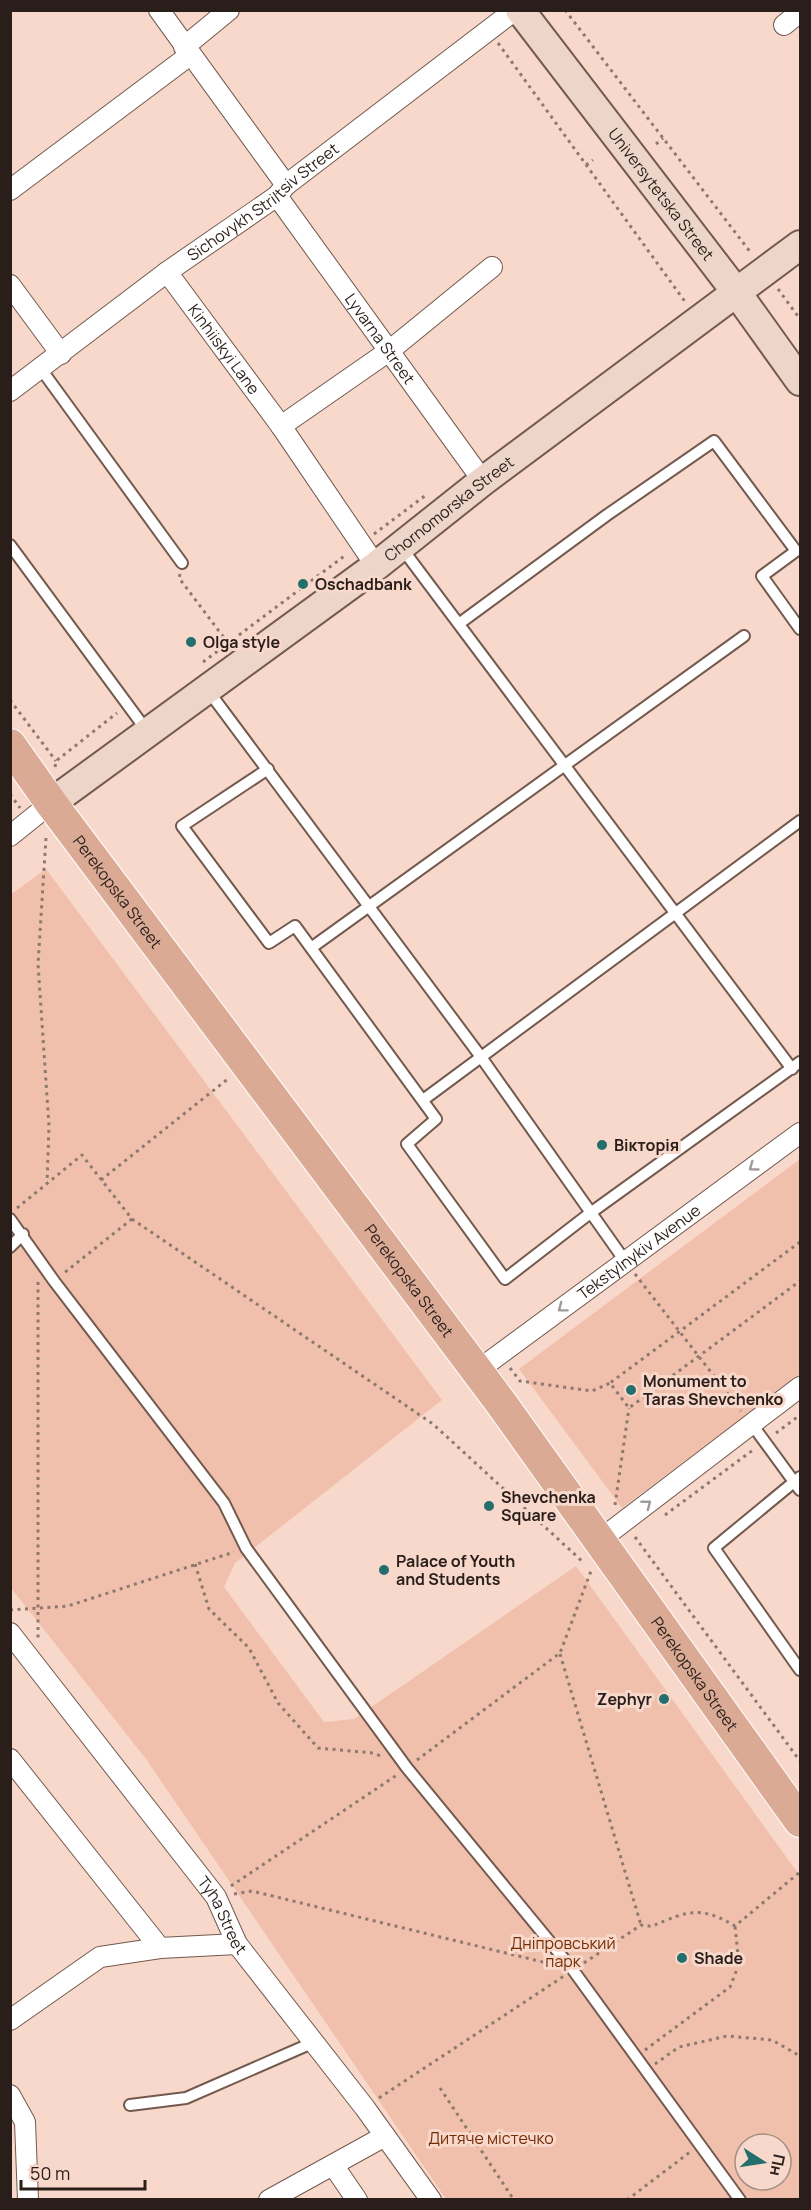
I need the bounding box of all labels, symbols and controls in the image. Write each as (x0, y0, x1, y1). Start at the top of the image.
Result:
street label: Universytetska Street (603, 123, 719, 265)
street label: Sichovykh Striltsiv Street (183, 138, 343, 266)
street label: Lyvarna Street (340, 289, 420, 388)
street label: Kinhiiskyi Lane (183, 299, 265, 399)
street label: Chornomorska Street (380, 451, 518, 566)
place label: Oschadbank (315, 573, 412, 595)
marker: Oschadbank (296, 577, 310, 591)
place label: Olga style (203, 631, 281, 653)
marker: Olga style (184, 635, 198, 649)
street label: Perekopska Street (68, 831, 167, 953)
place label: Вікторія (614, 1134, 679, 1156)
marker: Вікторія (595, 1138, 609, 1152)
one-way arrow (749, 1160, 760, 1171)
street label: Tekstylnykiv Avenue (573, 1199, 705, 1304)
street label: Perekopska Street (360, 1220, 459, 1342)
one-way arrow (558, 1301, 569, 1312)
place label: Monument to Taras Shevchenko (643, 1370, 783, 1410)
marker: Monument to Taras Shevchenko (624, 1383, 638, 1397)
place label: Shevchenka Square (501, 1486, 596, 1526)
marker: Shevchenka Square (482, 1499, 496, 1513)
one-way arrow (641, 1501, 652, 1512)
place label: Palace of Youth and Students (396, 1550, 515, 1590)
marker: Palace of Youth and Students (377, 1563, 391, 1577)
street label: Perekopska Street (646, 1612, 743, 1736)
place label: Zephyr (597, 1688, 652, 1710)
marker: Zephyr (657, 1692, 671, 1706)
street label: Tyha Street (193, 1872, 252, 1959)
park label: Дніпровський парк (510, 1932, 616, 1972)
place label: Shade (694, 1947, 744, 1969)
marker: Shade (675, 1951, 689, 1965)
park label: Дитяче містечко (428, 2127, 554, 2149)
north arrow (733, 2132, 793, 2192)
text: Пн (765, 2152, 791, 2178)
scale bar (21, 2153, 146, 2191)
text: 50 m (30, 2161, 70, 2185)

